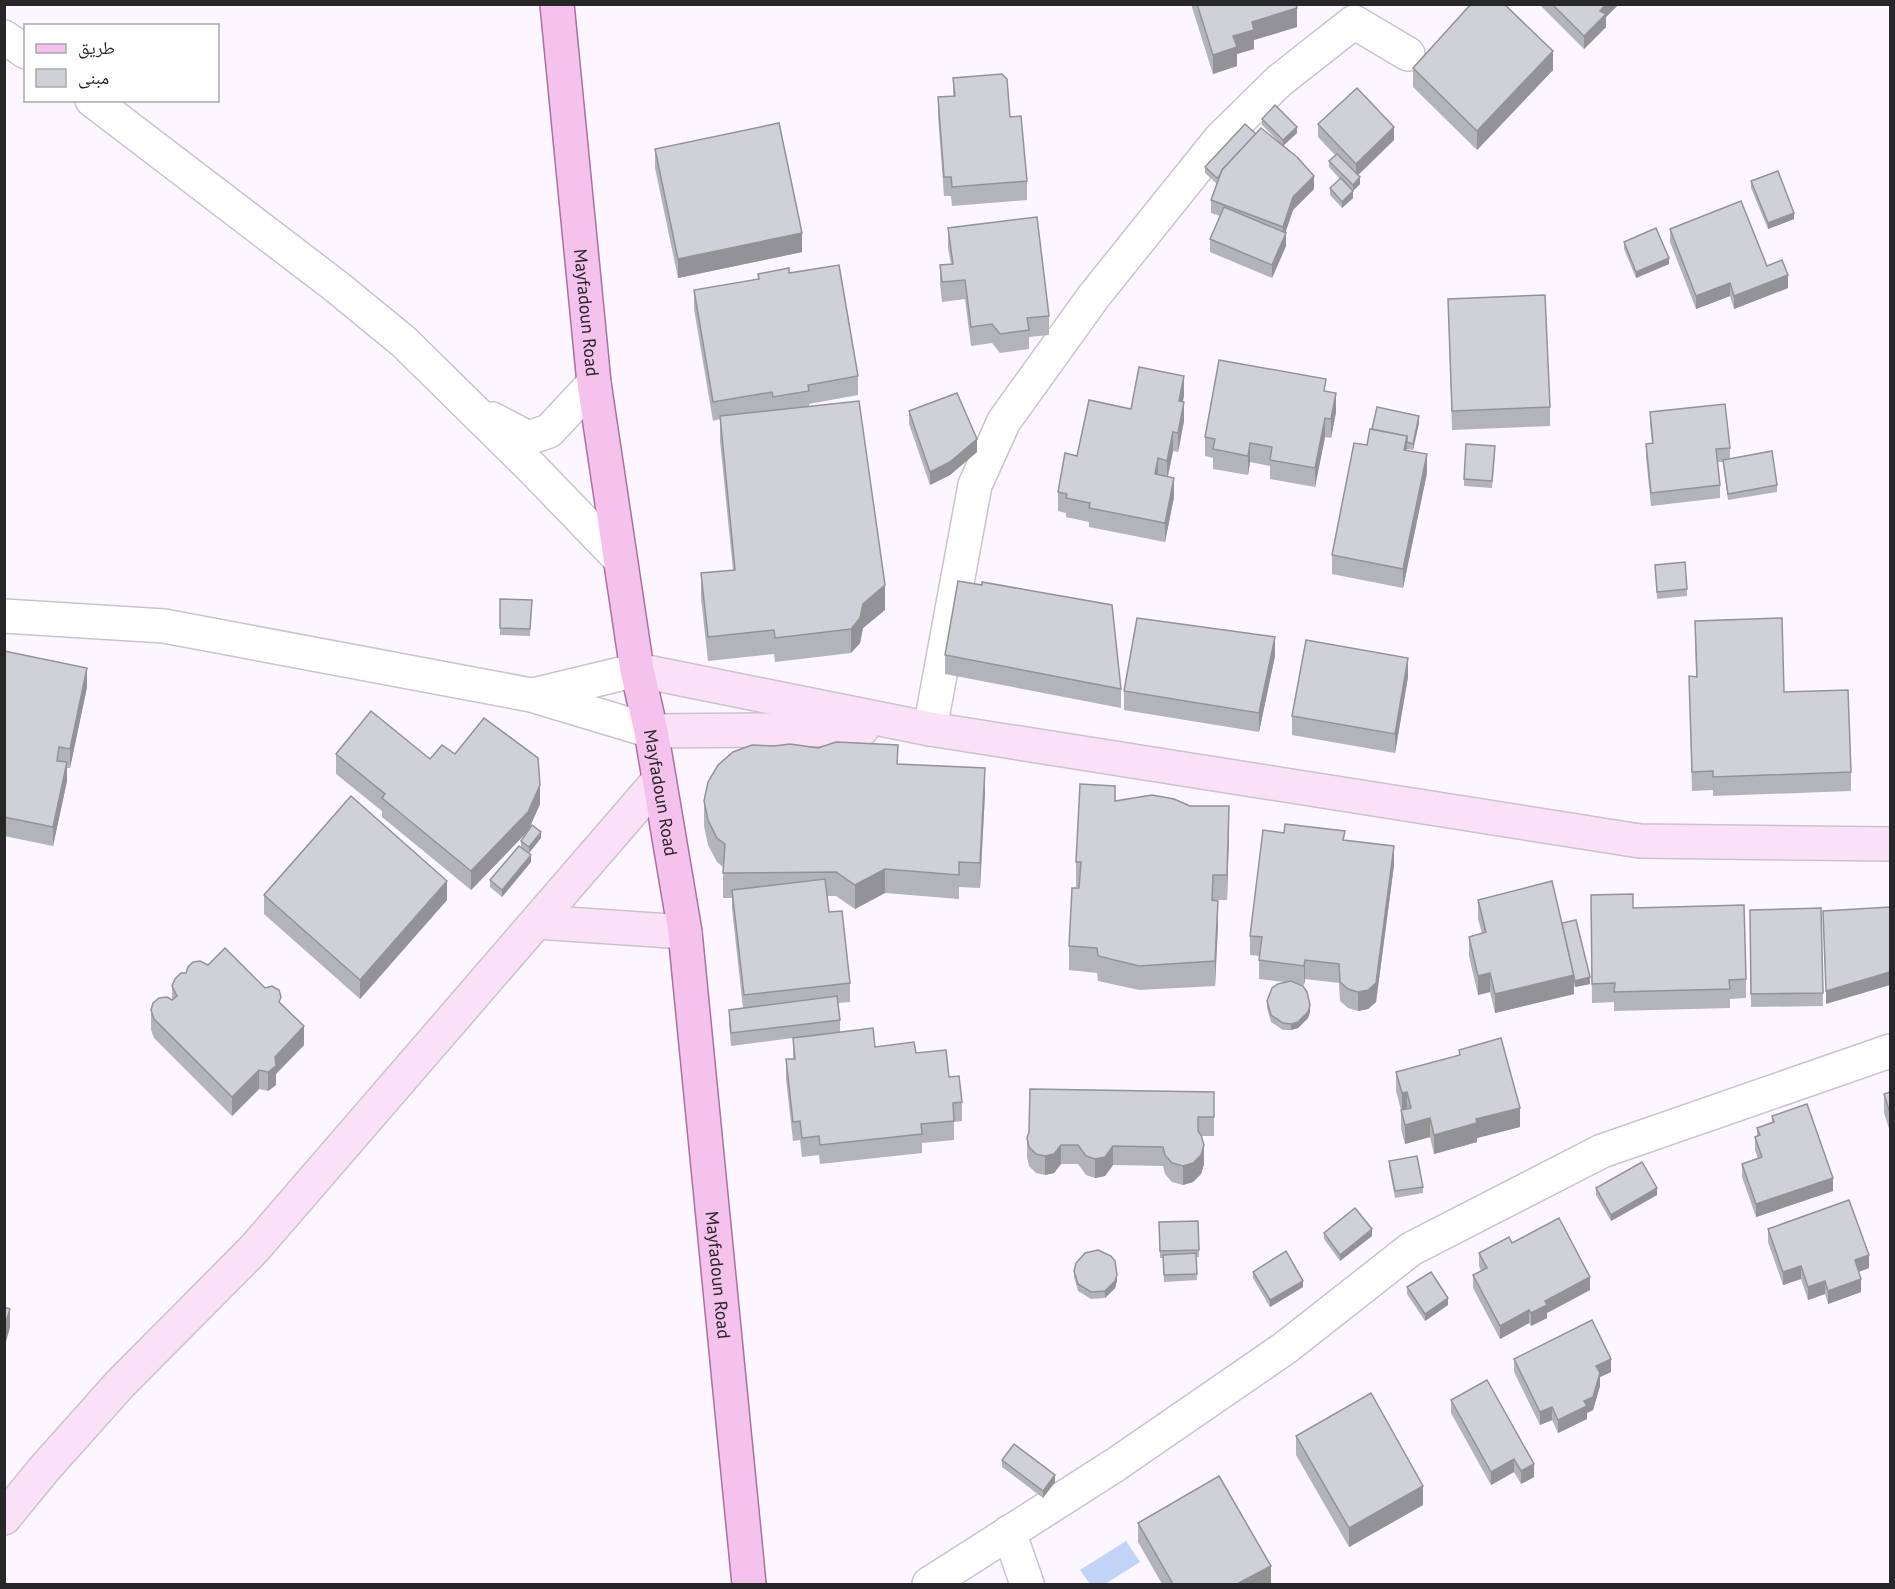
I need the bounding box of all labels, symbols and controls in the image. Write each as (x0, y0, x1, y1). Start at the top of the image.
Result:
legend (24, 24, 219, 102)
text: طريق (78, 36, 115, 59)
text: مبنى (78, 66, 109, 89)
street label: Mayfadoun Road (569, 248, 605, 377)
street label: Mayfadoun Road (639, 727, 683, 858)
street label: Mayfadoun Road (701, 1210, 736, 1340)

